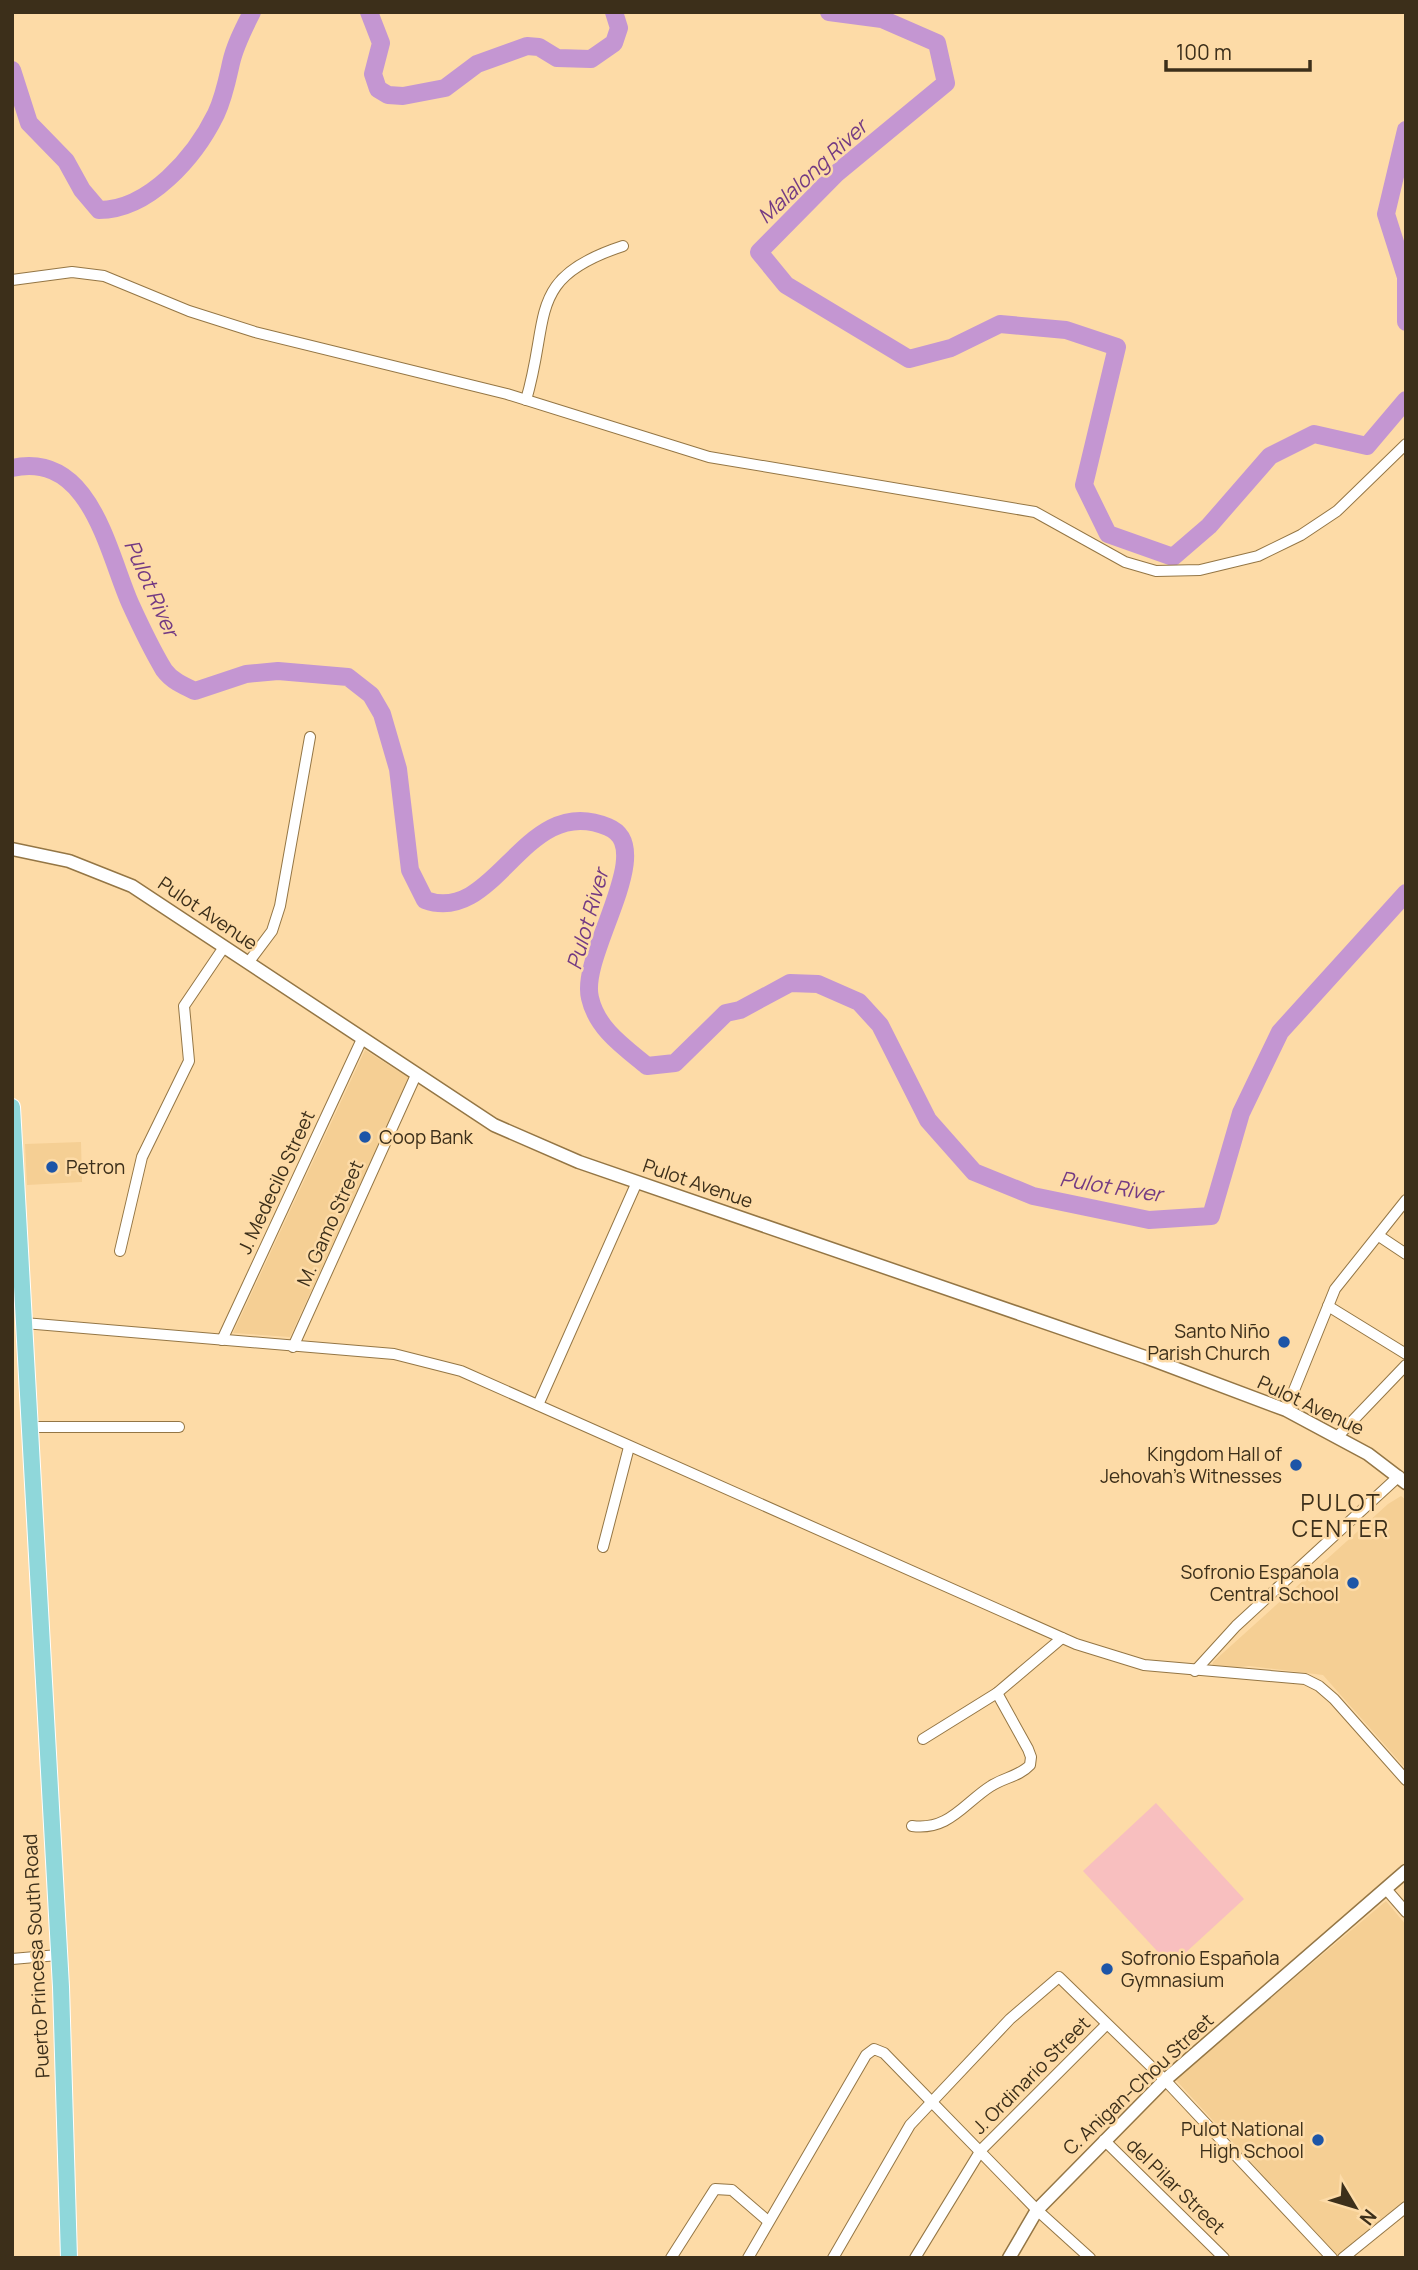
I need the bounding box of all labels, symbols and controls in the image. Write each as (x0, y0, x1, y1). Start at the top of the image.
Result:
scale bar (1166, 28, 1310, 72)
text: 100 m (1176, 38, 1232, 66)
water label: Malalong River (751, 111, 875, 229)
water label: Pulot River (118, 535, 187, 643)
water label: Pulot River (559, 863, 615, 973)
street label: Pulot Avenue (153, 870, 263, 956)
street label: J. Medecilo Street (231, 1106, 321, 1258)
place label: Coop Bank (379, 1124, 474, 1150)
marker: Coop Bank (357, 1129, 373, 1145)
street label: Pulot Avenue (639, 1152, 757, 1214)
place label: Petron (66, 1154, 125, 1180)
street label: M. Gamo Street (291, 1156, 369, 1290)
marker: Petron (44, 1159, 60, 1175)
water label: Pulot River (1058, 1164, 1167, 1208)
place label: Santo Niño Parish Church (1147, 1318, 1270, 1366)
marker: Santo Niño Parish Church (1276, 1334, 1292, 1350)
street label: Pulot Avenue (1253, 1369, 1369, 1441)
place label: Kingdom Hall of Jehovah's Witnesses (1100, 1441, 1282, 1489)
marker: Kingdom Hall of Jehovah's Witnesses (1288, 1457, 1304, 1473)
district label: PULOT CENTER (1292, 1486, 1390, 1544)
place label: Sofronio Española Central School (1181, 1559, 1339, 1607)
marker: Sofronio Española Central School (1345, 1575, 1361, 1591)
street label: Puerto Princesa South Road (17, 1833, 55, 2079)
place label: Sofronio Española Gymnasium (1121, 1945, 1279, 1993)
marker: Sofronio Española Gymnasium (1099, 1961, 1115, 1977)
street label: C. Anigan-Chou Street (1057, 2007, 1219, 2161)
street label: J. Ordinario Street (966, 2010, 1096, 2140)
place label: Pulot National High School (1181, 2116, 1304, 2164)
street label: del Pilar Street (1121, 2132, 1231, 2240)
marker: Pulot National High School (1310, 2132, 1326, 2148)
north arrow (1320, 2172, 1390, 2242)
text: N (1354, 2204, 1383, 2231)

